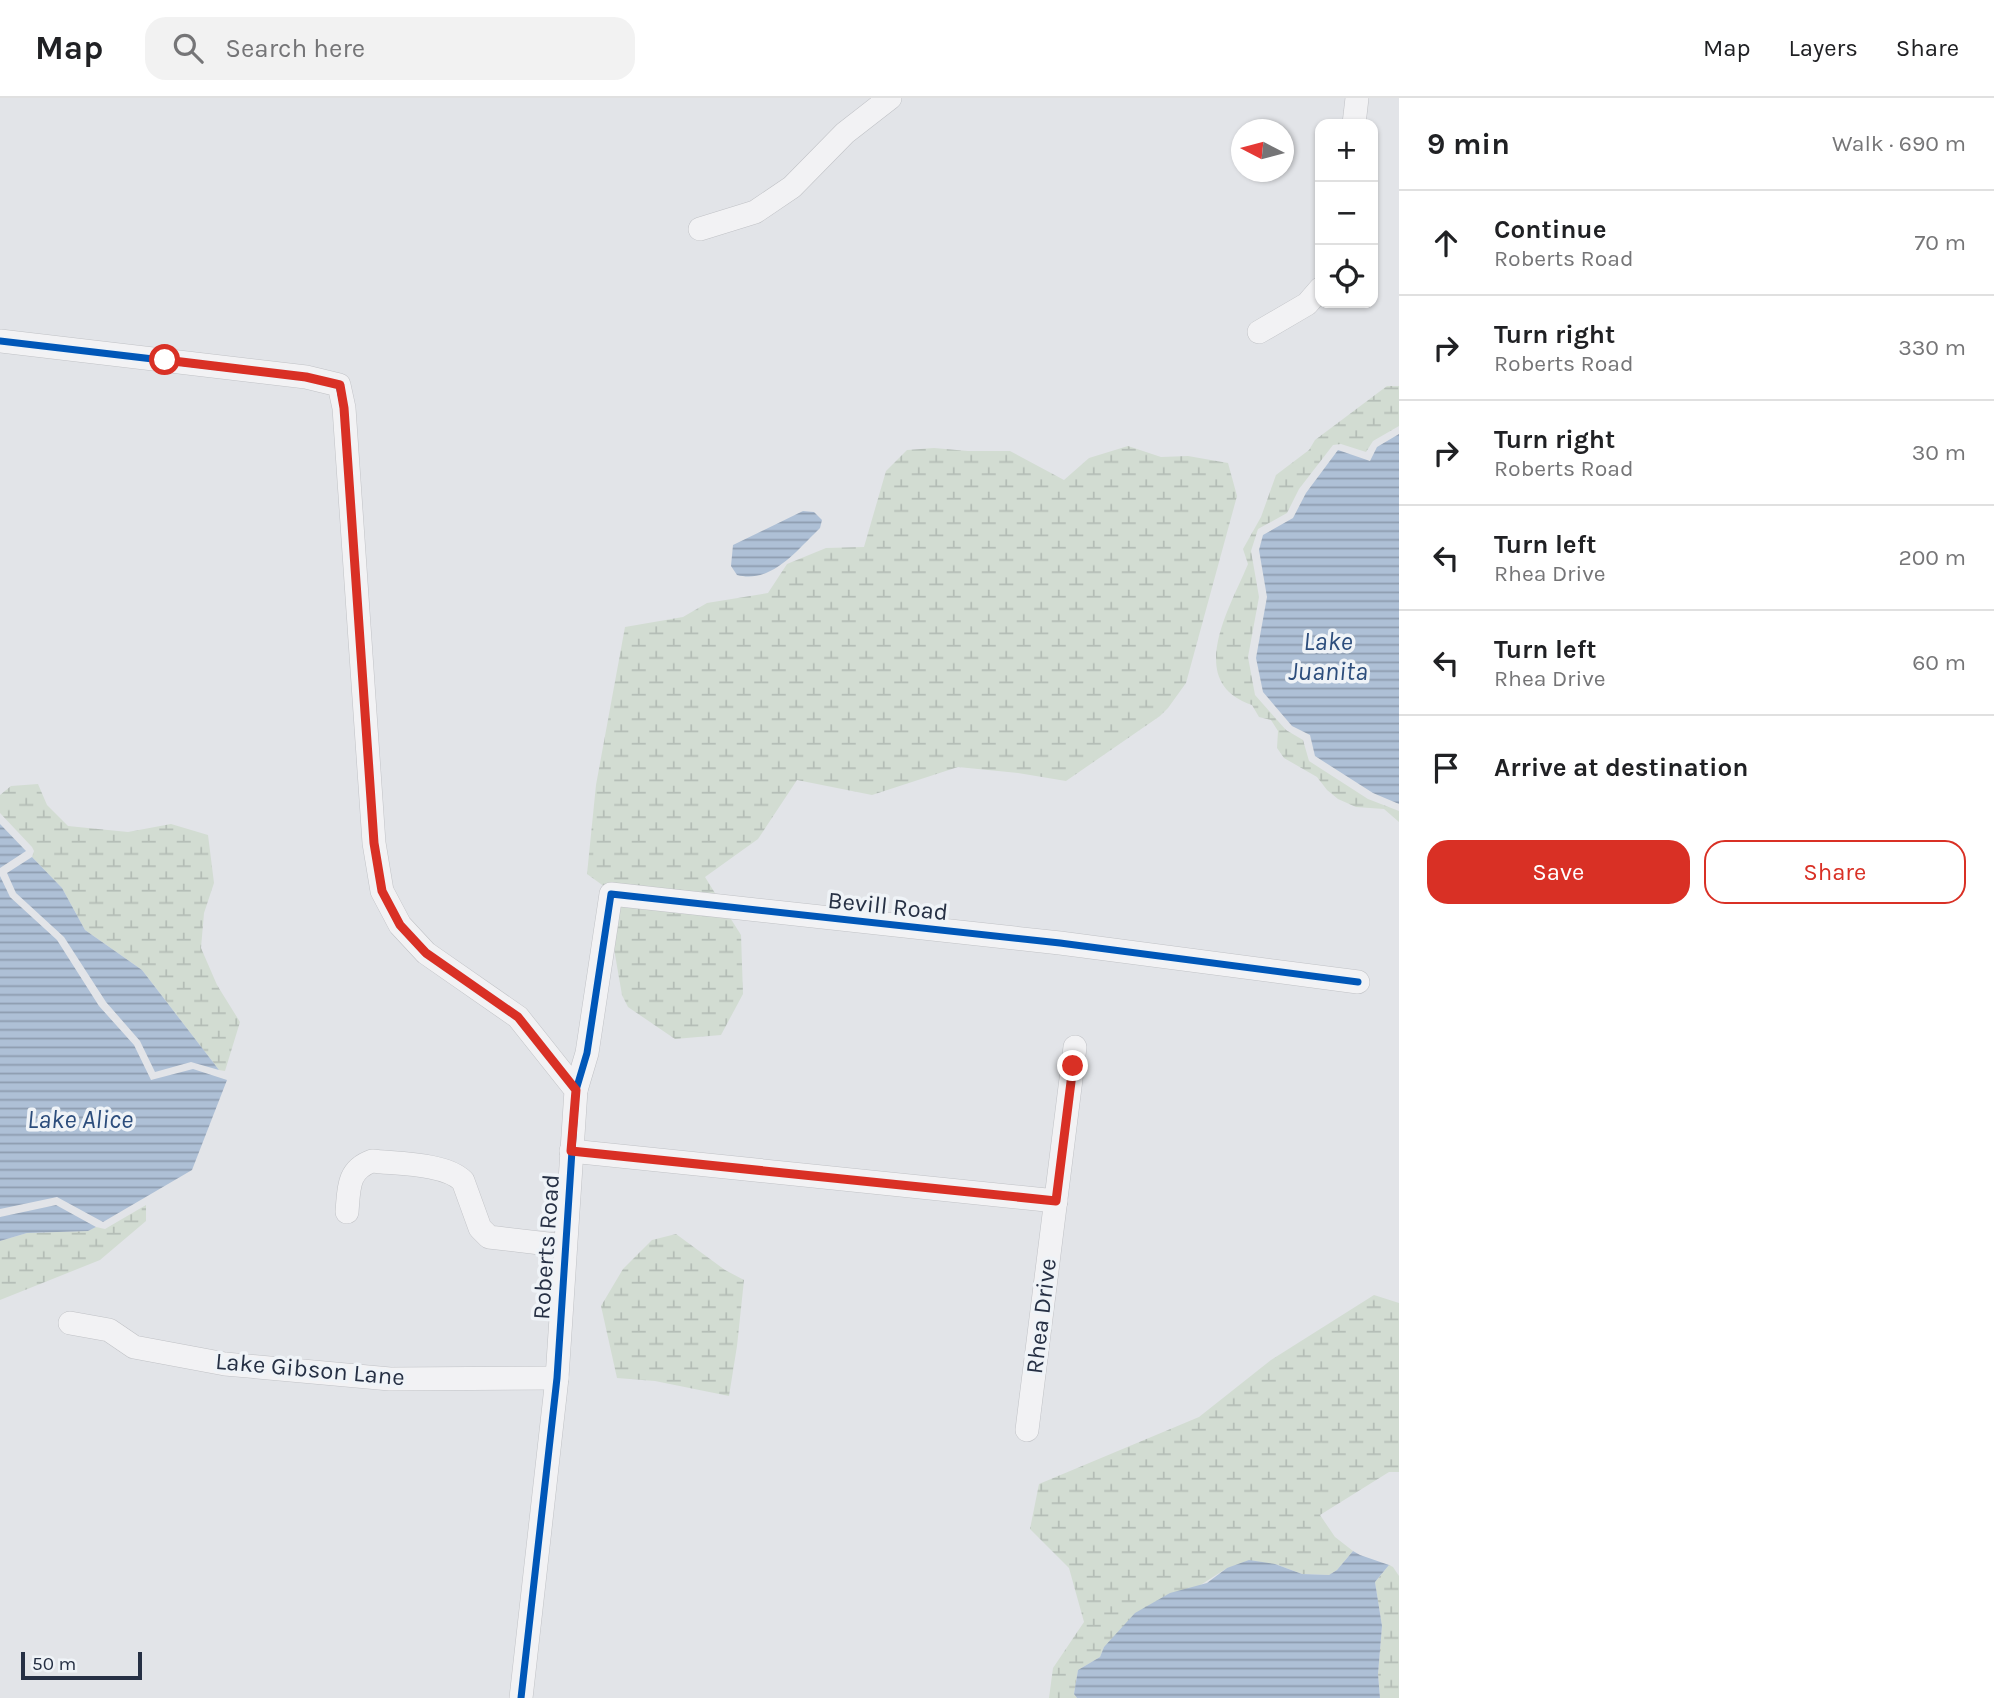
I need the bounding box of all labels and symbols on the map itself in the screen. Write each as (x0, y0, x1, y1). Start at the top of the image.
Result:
north arrow (1231, 119, 1294, 182)
route start (149, 344, 180, 375)
water label: Lake Juanita (1288, 626, 1368, 687)
street label: Bevill Road (826, 886, 950, 926)
route end (1057, 1050, 1088, 1081)
water label: Lake Alice (27, 1104, 133, 1135)
street label: Roberts Road (527, 1173, 565, 1321)
street label: Rhea Drive (1020, 1256, 1062, 1376)
street label: Lake Gibson Lane (214, 1347, 406, 1391)
scale bar (21, 1649, 142, 1681)

